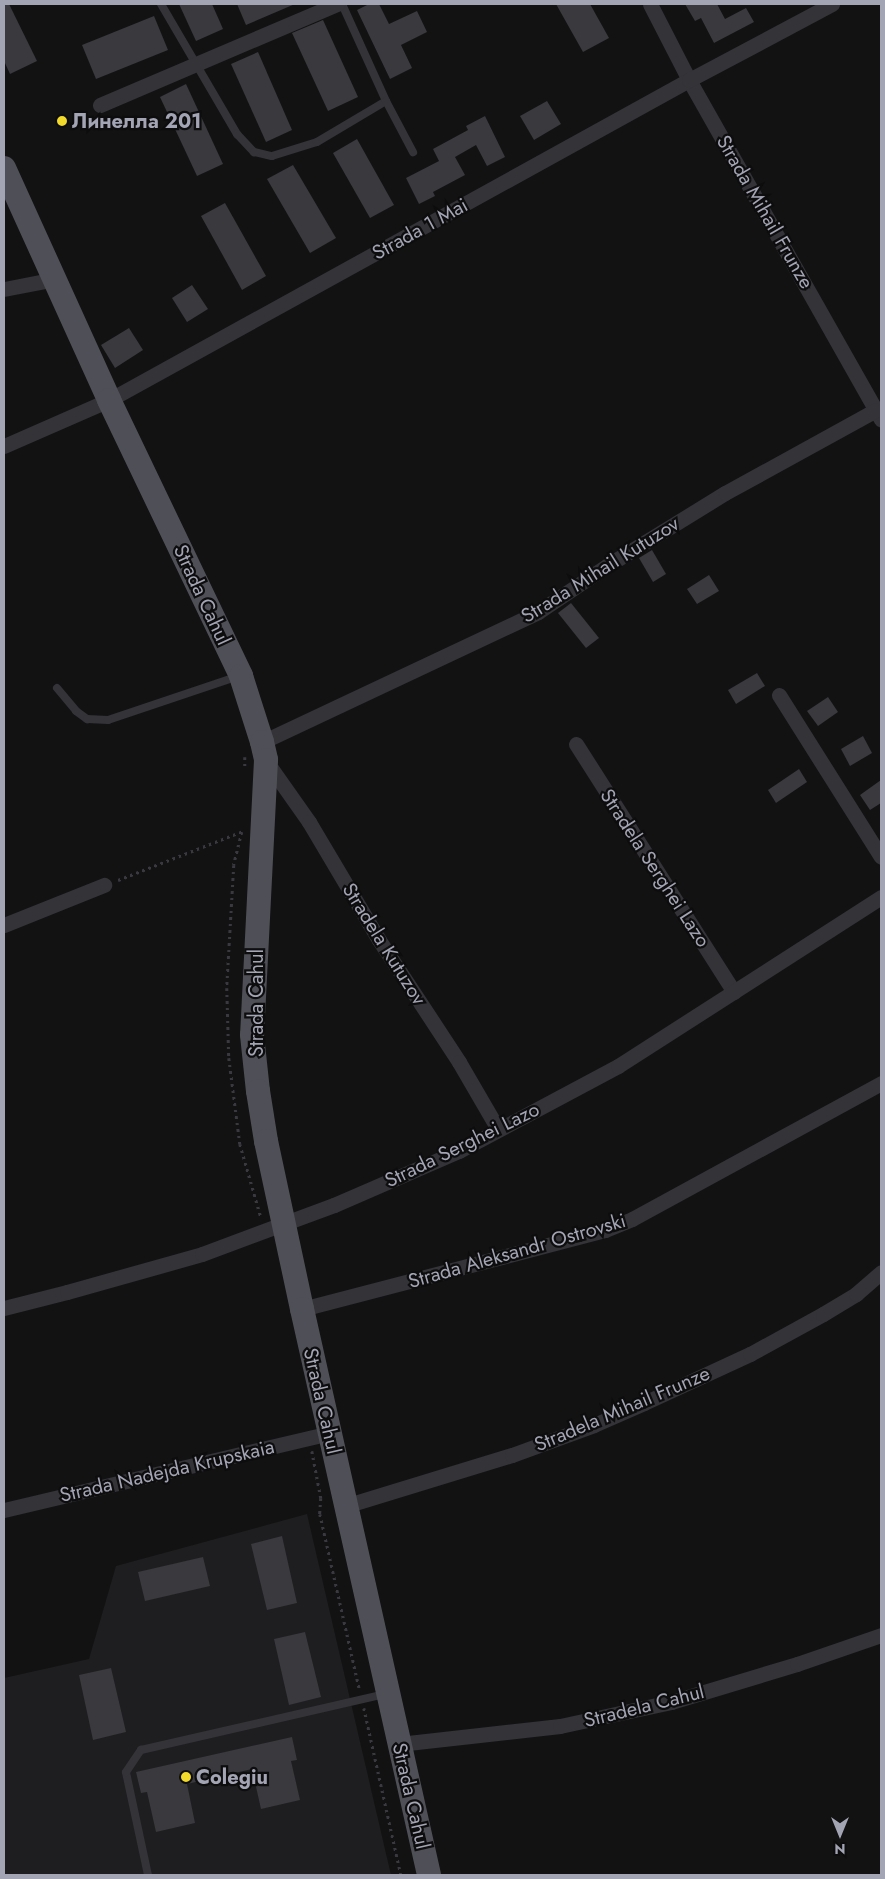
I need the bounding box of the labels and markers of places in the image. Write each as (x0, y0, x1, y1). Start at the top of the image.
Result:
place label: Линелла 201 (72, 109, 201, 133)
marker: Линелла 201 (56, 115, 68, 127)
place label: Colegiu (196, 1765, 268, 1789)
marker: Colegiu (180, 1771, 192, 1783)

